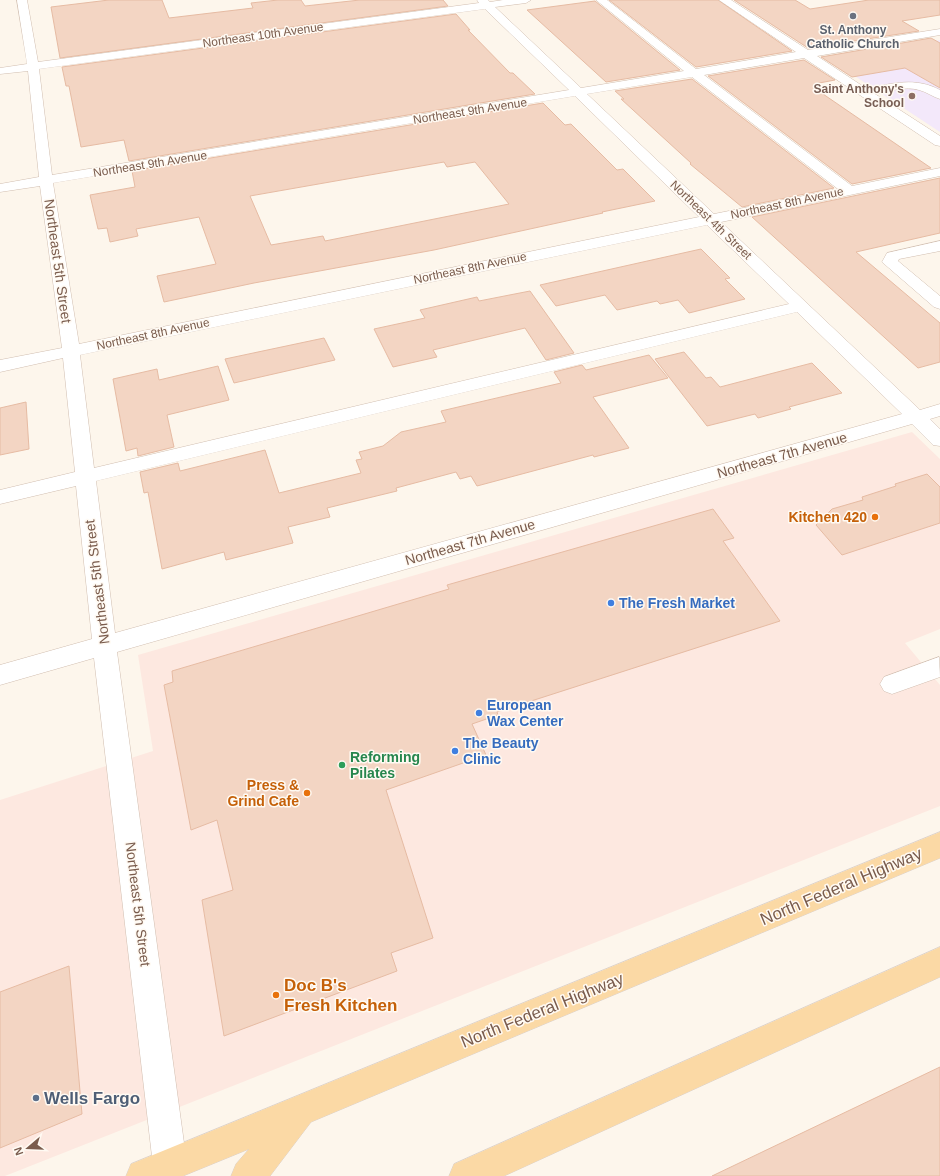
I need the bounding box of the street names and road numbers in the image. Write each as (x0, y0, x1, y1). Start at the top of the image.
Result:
street label: Northeast 10th Avenue (202, 20, 325, 50)
street label: Northeast 9th Avenue (412, 95, 528, 127)
street label: Northeast 9th Avenue (92, 148, 208, 180)
street label: Northeast 4th Street (668, 178, 755, 263)
street label: Northeast 8th Avenue (729, 184, 845, 222)
street label: Northeast 5th Street (41, 198, 75, 324)
street label: Northeast 8th Avenue (412, 249, 528, 287)
street label: Northeast 8th Avenue (95, 315, 211, 353)
street label: Northeast 7th Avenue (715, 429, 849, 481)
street label: Northeast 7th Avenue (403, 516, 537, 568)
street label: Northeast 5th Street (81, 519, 113, 645)
street label: Northeast 5th Street (122, 841, 154, 967)
street label: North Federal Highway (757, 844, 925, 929)
street label: North Federal Highway (458, 969, 627, 1052)

